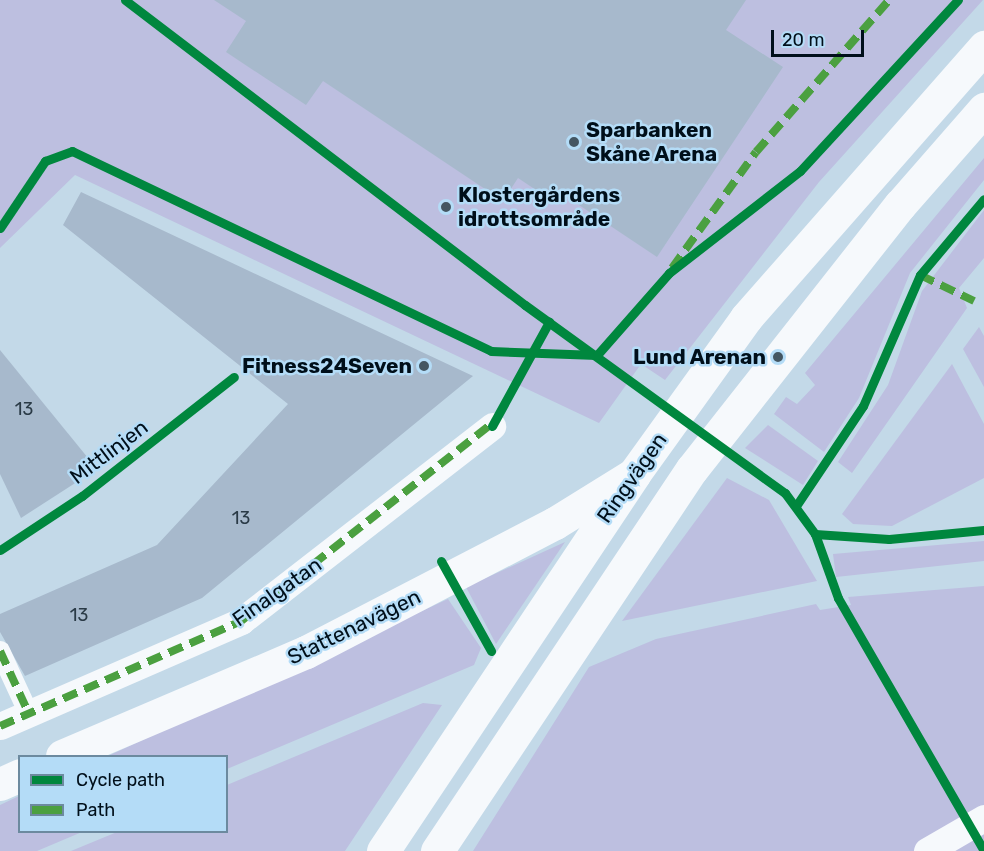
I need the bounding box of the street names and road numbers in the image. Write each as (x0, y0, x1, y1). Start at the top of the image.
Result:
street label: Mittlinjen (65, 415, 153, 489)
street label: Ringvägen (592, 428, 672, 528)
street label: Finalgatan (227, 552, 327, 632)
street label: Stattenavägen (283, 584, 425, 670)

